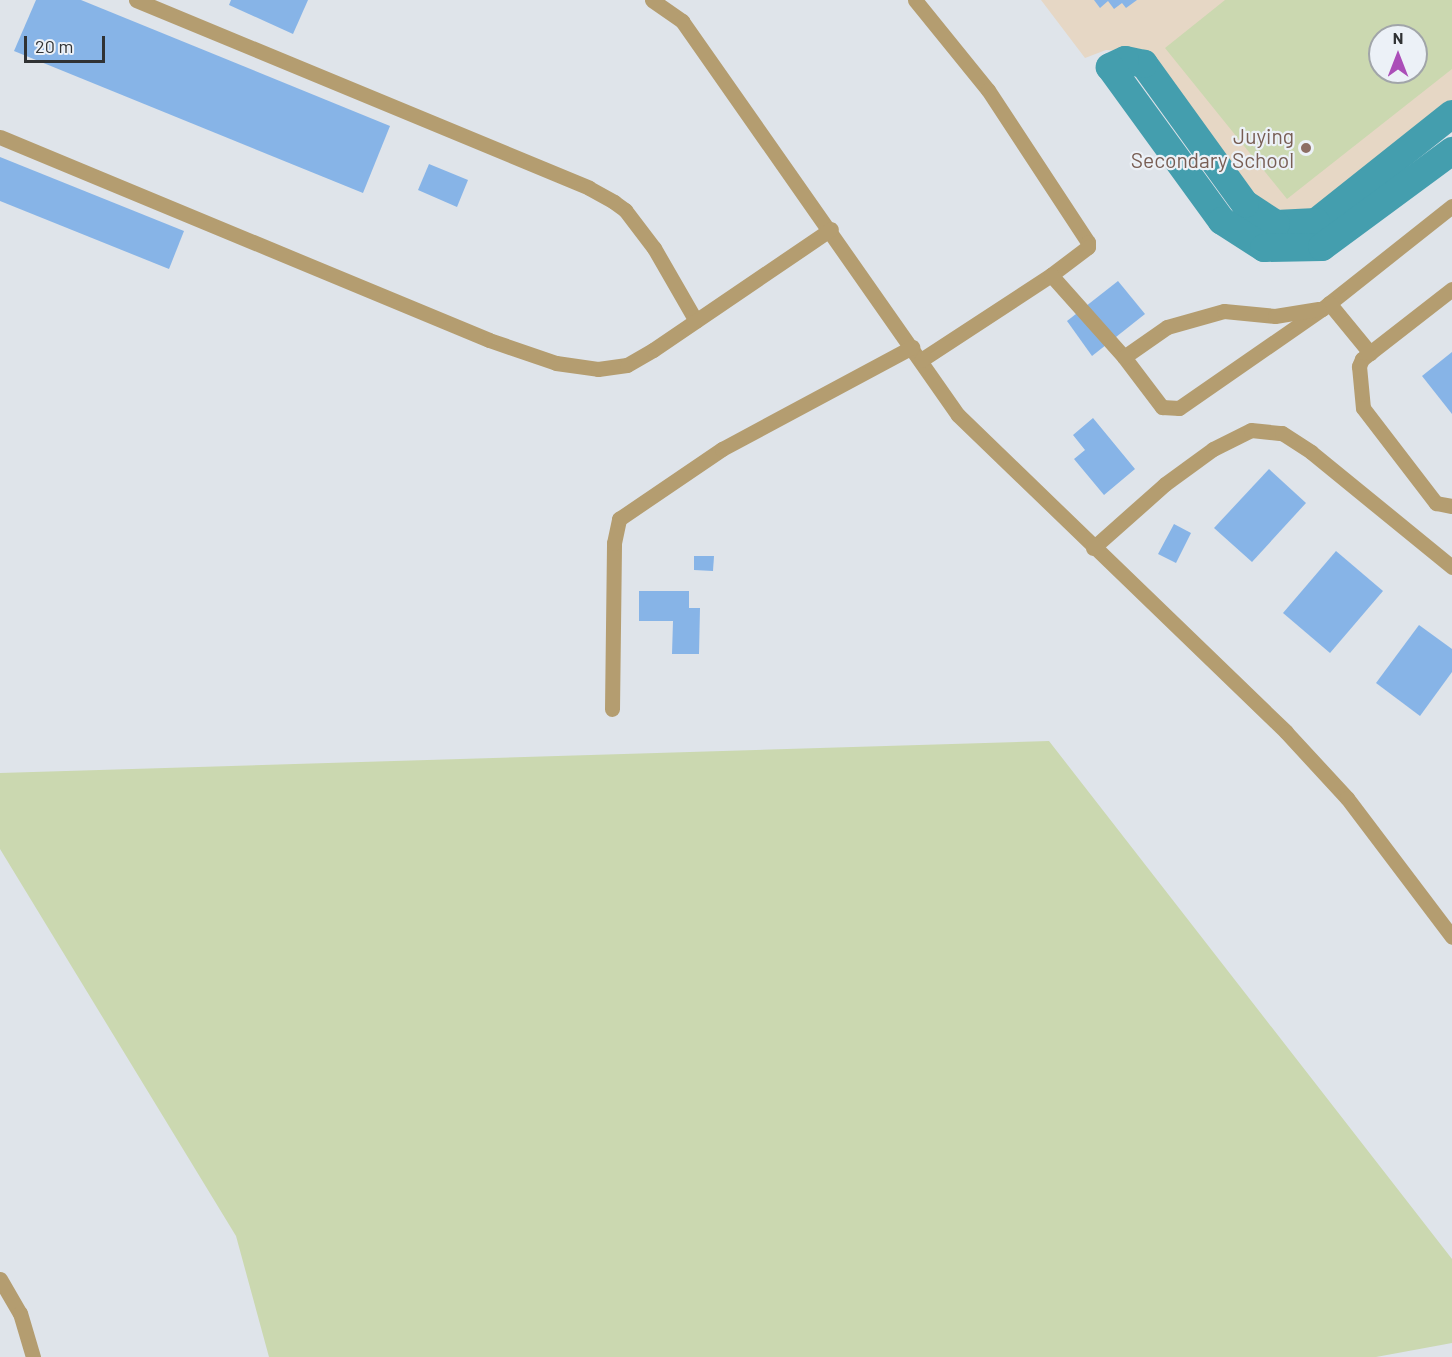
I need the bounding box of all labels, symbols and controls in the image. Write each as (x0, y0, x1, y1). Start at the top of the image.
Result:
scale bar (27, 24, 108, 62)
north arrow (1368, 24, 1428, 84)
text: N (1393, 28, 1403, 47)
text: 20 m (35, 35, 73, 57)
place label: Juying Secondary School (1131, 123, 1294, 173)
marker: Juying Secondary School (1299, 141, 1313, 155)

